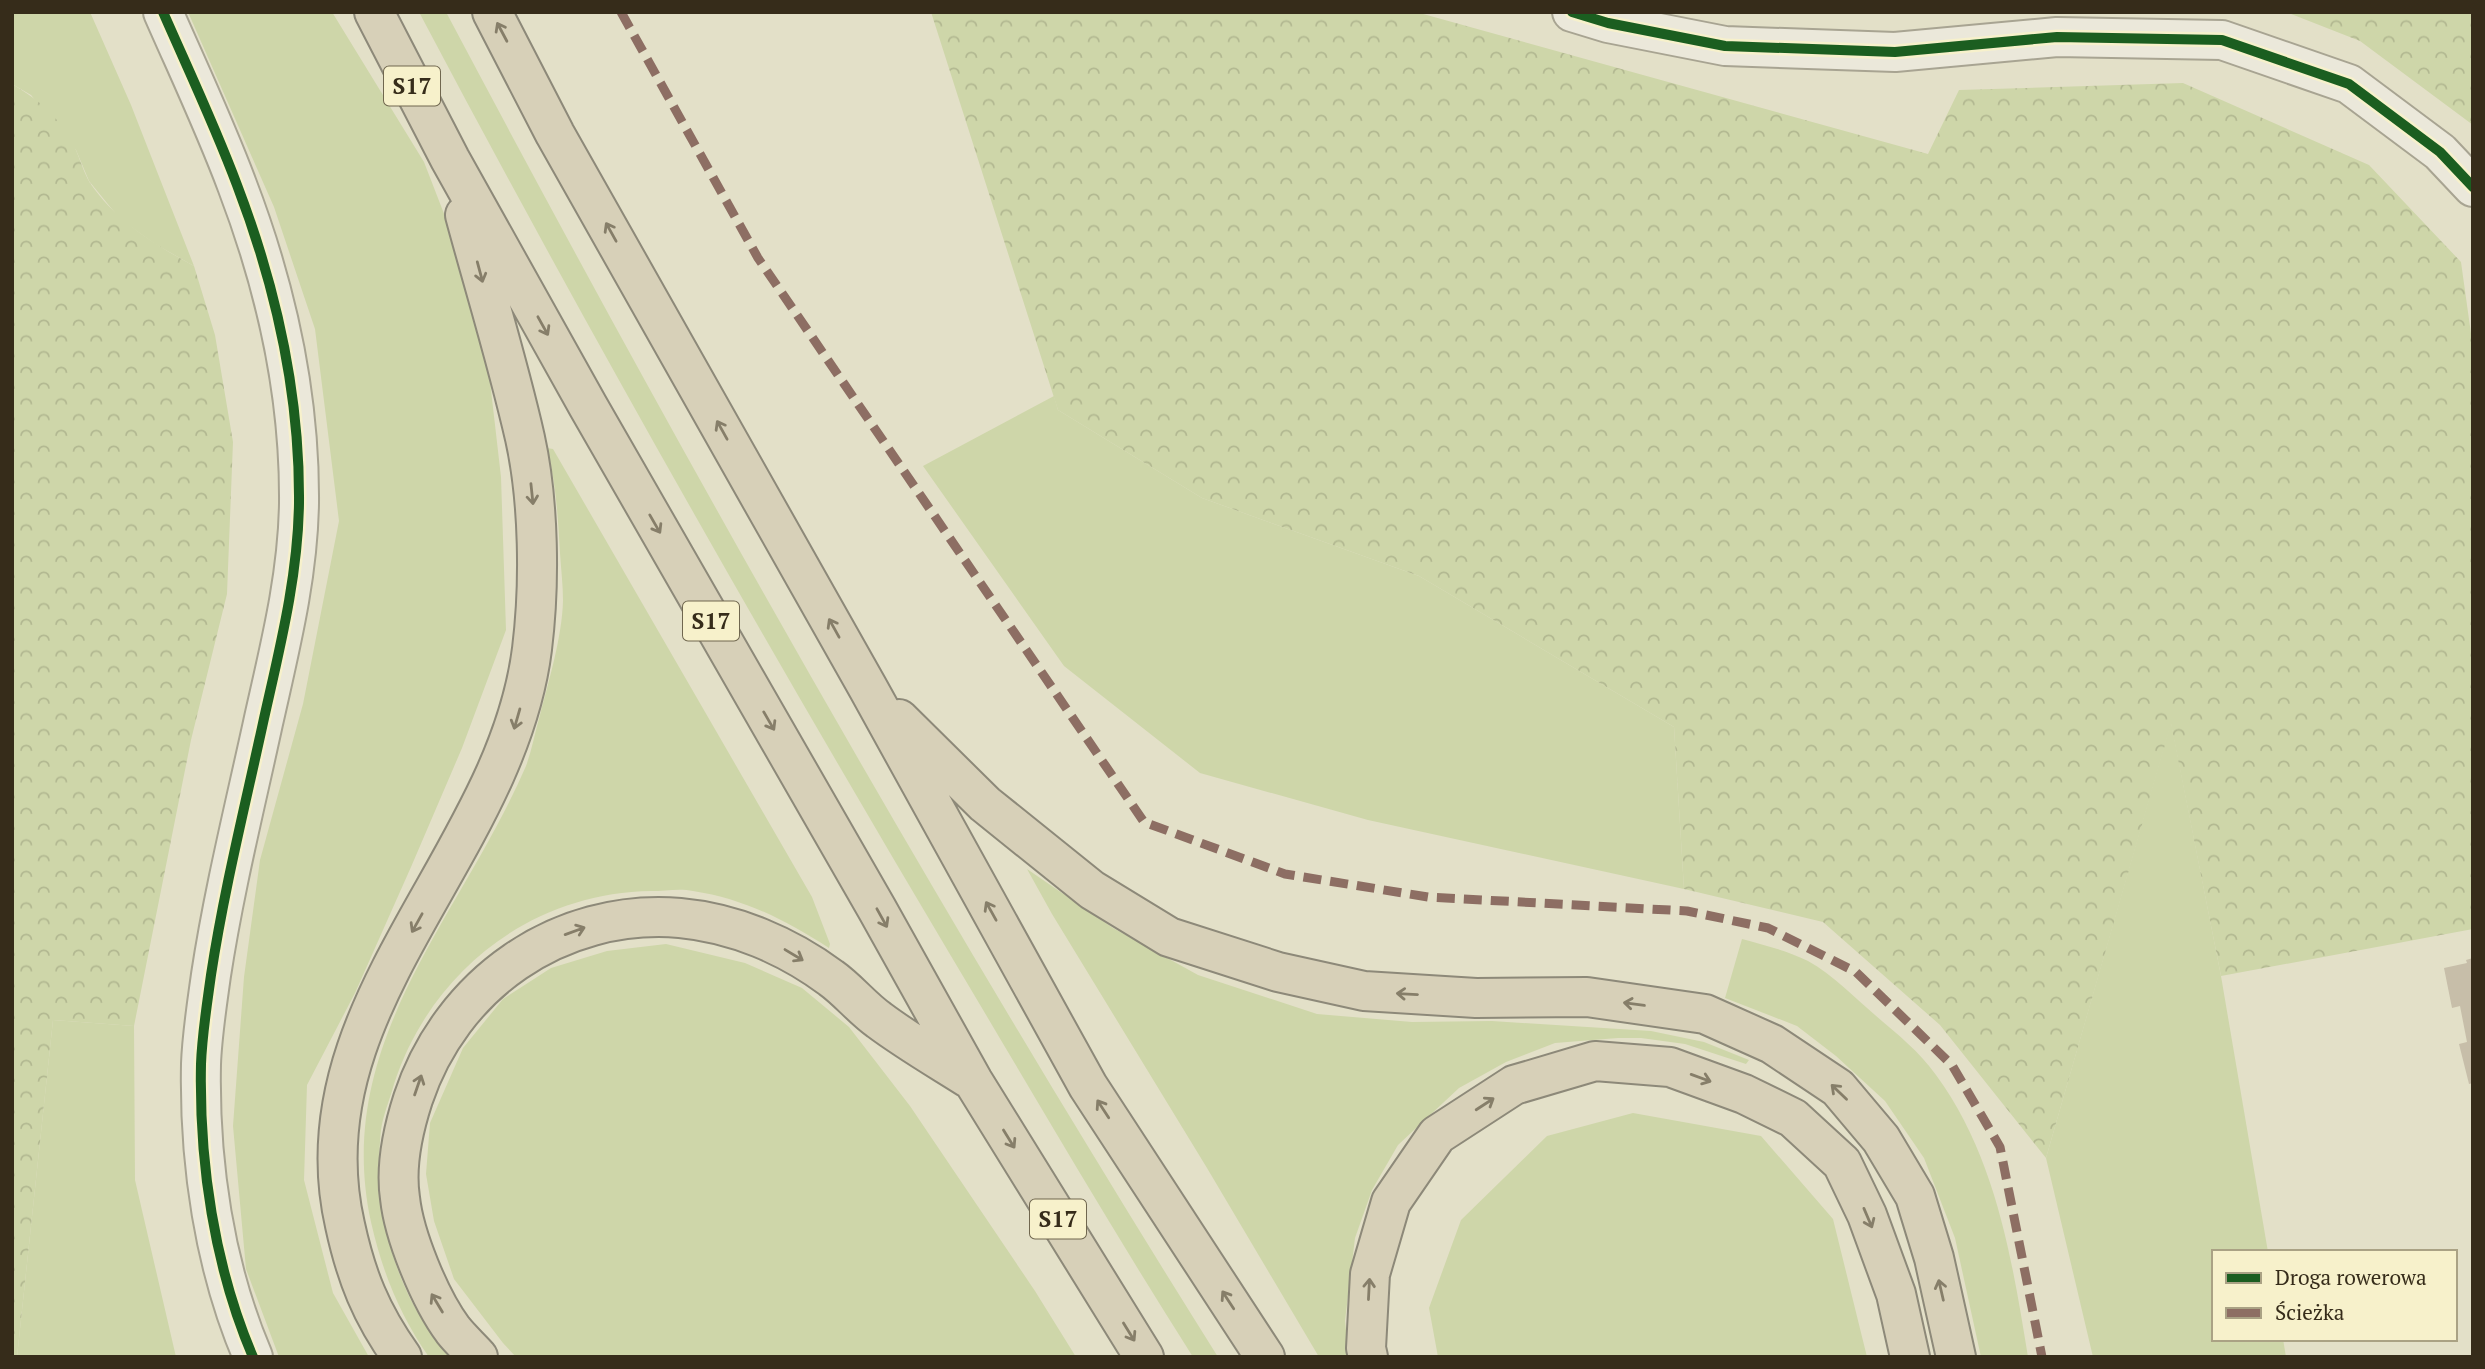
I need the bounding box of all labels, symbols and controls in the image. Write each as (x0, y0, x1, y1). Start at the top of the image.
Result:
one-way arrow (495, 22, 508, 43)
road number: S17 (384, 66, 440, 106)
one-way arrow (604, 222, 618, 242)
one-way arrow (475, 261, 488, 283)
one-way arrow (536, 315, 550, 335)
one-way arrow (715, 420, 728, 441)
one-way arrow (525, 482, 538, 504)
one-way arrow (648, 513, 662, 533)
road number: S17 (683, 601, 739, 640)
one-way arrow (827, 618, 840, 639)
one-way arrow (509, 708, 522, 730)
one-way arrow (762, 711, 776, 731)
one-way arrow (984, 902, 998, 922)
one-way arrow (875, 908, 889, 928)
one-way arrow (410, 912, 424, 932)
one-way arrow (564, 924, 586, 936)
one-way arrow (784, 948, 804, 962)
one-way arrow (1397, 987, 1419, 1000)
one-way arrow (1624, 997, 1646, 1010)
one-way arrow (1689, 1073, 1711, 1085)
one-way arrow (413, 1074, 425, 1096)
one-way arrow (1830, 1084, 1848, 1100)
one-way arrow (1474, 1097, 1494, 1111)
one-way arrow (1096, 1100, 1111, 1119)
one-way arrow (1002, 1129, 1016, 1149)
road number: S17 (1030, 1200, 1086, 1238)
one-way arrow (1862, 1206, 1875, 1228)
legend (2212, 1250, 2457, 1341)
text: Droga rowerowa (2275, 1263, 2427, 1291)
one-way arrow (1363, 1278, 1376, 1301)
one-way arrow (1934, 1279, 1948, 1302)
one-way arrow (1220, 1290, 1234, 1310)
one-way arrow (430, 1293, 444, 1313)
text: Ścieżka (2275, 1298, 2345, 1326)
one-way arrow (1122, 1322, 1136, 1342)

